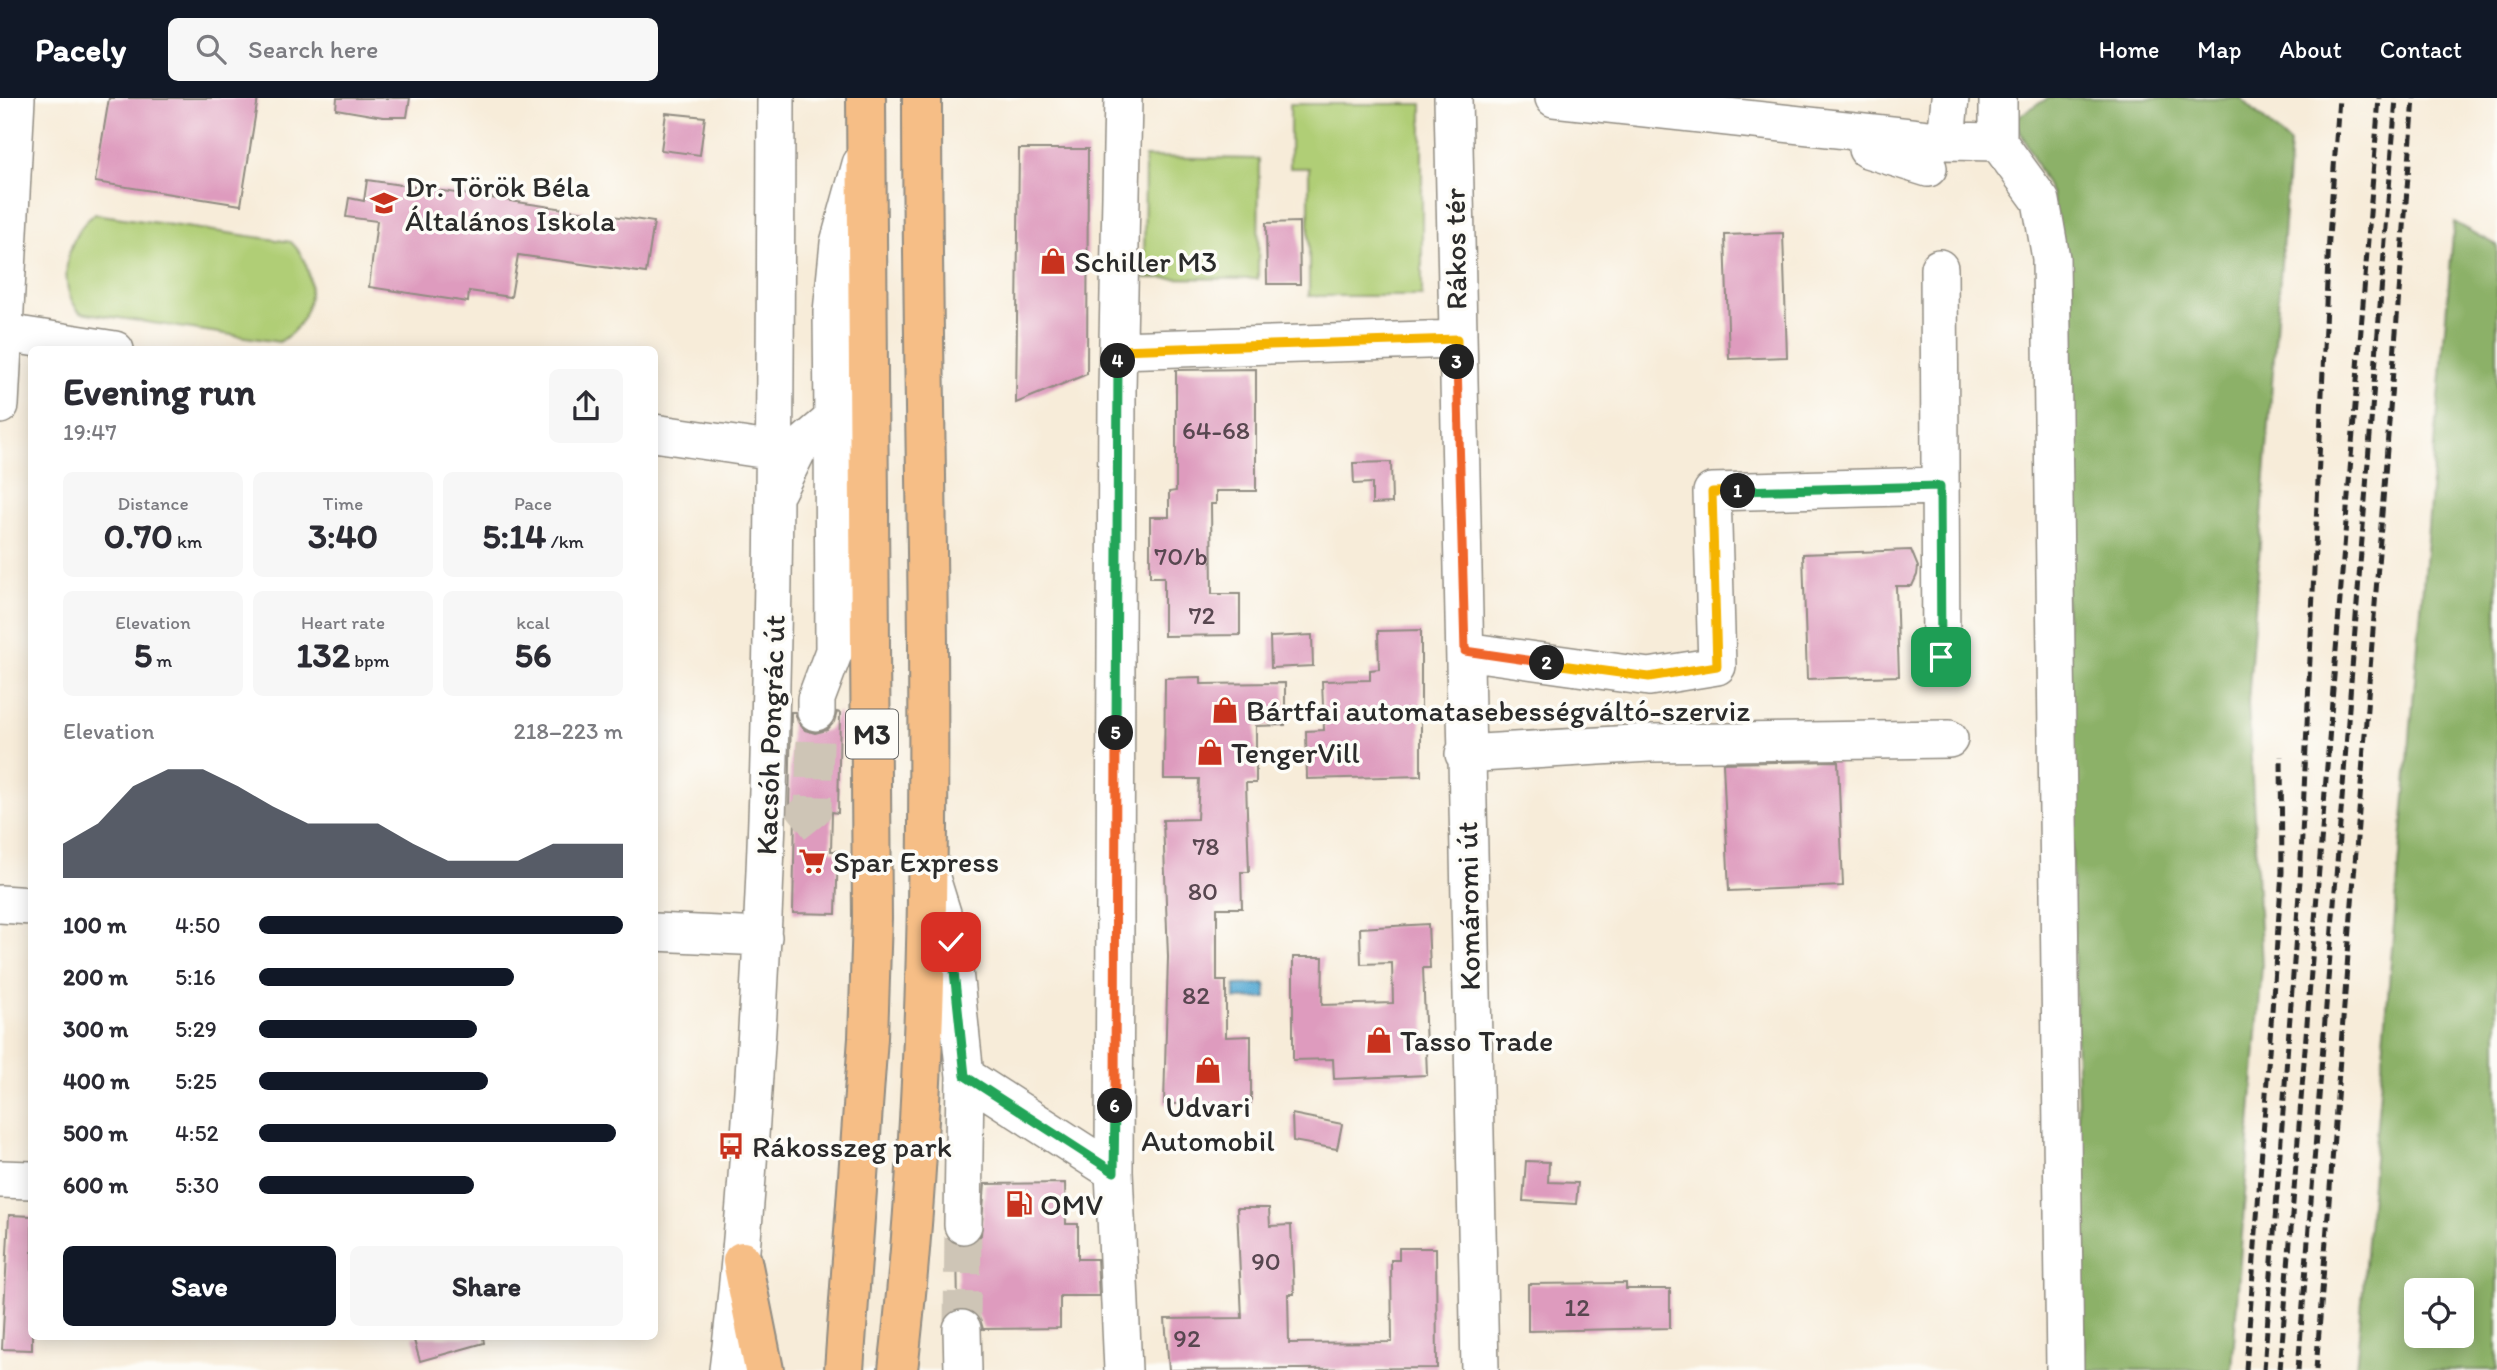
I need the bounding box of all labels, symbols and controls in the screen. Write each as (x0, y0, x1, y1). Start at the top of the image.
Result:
search box (168, 18, 658, 81)
text: Pacely (35, 30, 126, 69)
icon: search (192, 30, 230, 68)
text: Search here (248, 33, 378, 65)
text: Home (2099, 35, 2159, 64)
text: Map (2197, 35, 2241, 64)
text: About (2279, 35, 2342, 64)
text: Contact (2380, 35, 2462, 64)
place label: Dr. Török Béla Általános Iskola (405, 168, 616, 239)
school or university icon: Dr. Török Béla Általános Iskola (369, 188, 399, 218)
street label: Rákos tér (1435, 188, 1475, 310)
place label: Schiller M3 (1074, 243, 1217, 280)
shop icon: Schiller M3 (1038, 246, 1068, 276)
pin: 4 (1100, 344, 1136, 378)
pin: 3 (1440, 344, 1474, 380)
text: 4 (1112, 349, 1123, 372)
text: 3 (1451, 350, 1462, 373)
text: Evening run (63, 369, 256, 415)
button: share (549, 369, 623, 443)
house number: 64-68 (1182, 414, 1250, 446)
text: 19:47 (63, 418, 117, 446)
pin: 1 (1720, 474, 1756, 508)
text: 1 (1733, 479, 1742, 502)
text: Distance (117, 492, 189, 515)
text: Time (323, 492, 363, 515)
text: Pace (514, 492, 552, 515)
text: 0.70 (104, 515, 173, 557)
text: 3:40 (308, 515, 378, 557)
text: 5:14 (482, 515, 546, 557)
text: km (173, 530, 202, 553)
text: /km (546, 530, 584, 553)
house number: 70/b (1154, 540, 1208, 572)
house number: 72 (1189, 599, 1216, 631)
text: Elevation (115, 611, 191, 634)
text: Heart rate (301, 611, 385, 634)
text: kcal (516, 611, 550, 634)
street label: Kacsóh Pongrác út (747, 614, 793, 856)
pin (1911, 627, 1971, 687)
text: 5 (134, 634, 152, 676)
text: 132 (296, 634, 350, 676)
text: 56 (515, 634, 551, 676)
icon: arrive (1922, 638, 1960, 676)
pin: 2 (1530, 646, 1564, 680)
text: m (152, 649, 172, 672)
text: bpm (350, 649, 390, 672)
text: 2 (1542, 651, 1552, 674)
place label: Bártfai automatasebességváltó-szerviz (1246, 692, 1750, 729)
shop icon: Bártfai automatasebességváltó-szerviz (1210, 695, 1240, 725)
road number: M3 (846, 710, 898, 758)
pin: 5 (1098, 716, 1134, 750)
text: Elevation (63, 717, 154, 745)
text: 218–223 m (514, 717, 623, 745)
text: 5 (1111, 721, 1120, 744)
place label: TengerVill (1231, 734, 1360, 771)
shop icon: TengerVill (1195, 737, 1225, 767)
street label: Komáromi út (1448, 821, 1488, 991)
house number: 78 (1192, 830, 1220, 862)
place label: Spar Express (833, 843, 999, 880)
supermarket icon: Spar Express (797, 846, 827, 876)
house number: 80 (1188, 875, 1218, 907)
text: 100 m (63, 911, 127, 939)
text: 4:50 (175, 911, 221, 939)
pin (921, 912, 981, 972)
icon: check (932, 923, 970, 961)
text: 200 m (63, 963, 128, 991)
text: 5:16 (175, 963, 216, 991)
house number: 82 (1182, 979, 1210, 1011)
text: 300 m (63, 1015, 128, 1043)
text: 5:29 (175, 1015, 217, 1043)
place label: Tasso Trade (1400, 1022, 1553, 1059)
shop icon: Tasso Trade (1364, 1025, 1394, 1055)
shop icon: Udvari Automobil (1193, 1055, 1223, 1085)
text: 400 m (63, 1067, 130, 1095)
text: 5:25 (175, 1067, 217, 1095)
pin: 6 (1098, 1088, 1132, 1124)
place label: Udvari Automobil (1141, 1088, 1275, 1159)
text: 6 (1109, 1094, 1120, 1117)
text: 500 m (63, 1119, 128, 1147)
text: 4:52 (175, 1119, 219, 1147)
place label: Rákosszeg park (752, 1128, 952, 1165)
bus stop icon: Rákosszeg park (716, 1131, 746, 1161)
text: 600 m (63, 1171, 128, 1199)
text: 5:30 (175, 1171, 219, 1199)
place label: OMV (1040, 1186, 1103, 1223)
fuel station icon: OMV (1004, 1189, 1034, 1219)
house number: 90 (1251, 1245, 1281, 1277)
button: Save (63, 1246, 336, 1326)
button: Share (350, 1246, 623, 1326)
map controls (2404, 1278, 2474, 1348)
button: locate (2404, 1278, 2474, 1348)
house number: 12 (1564, 1291, 1590, 1323)
house number: 92 (1173, 1322, 1201, 1354)

